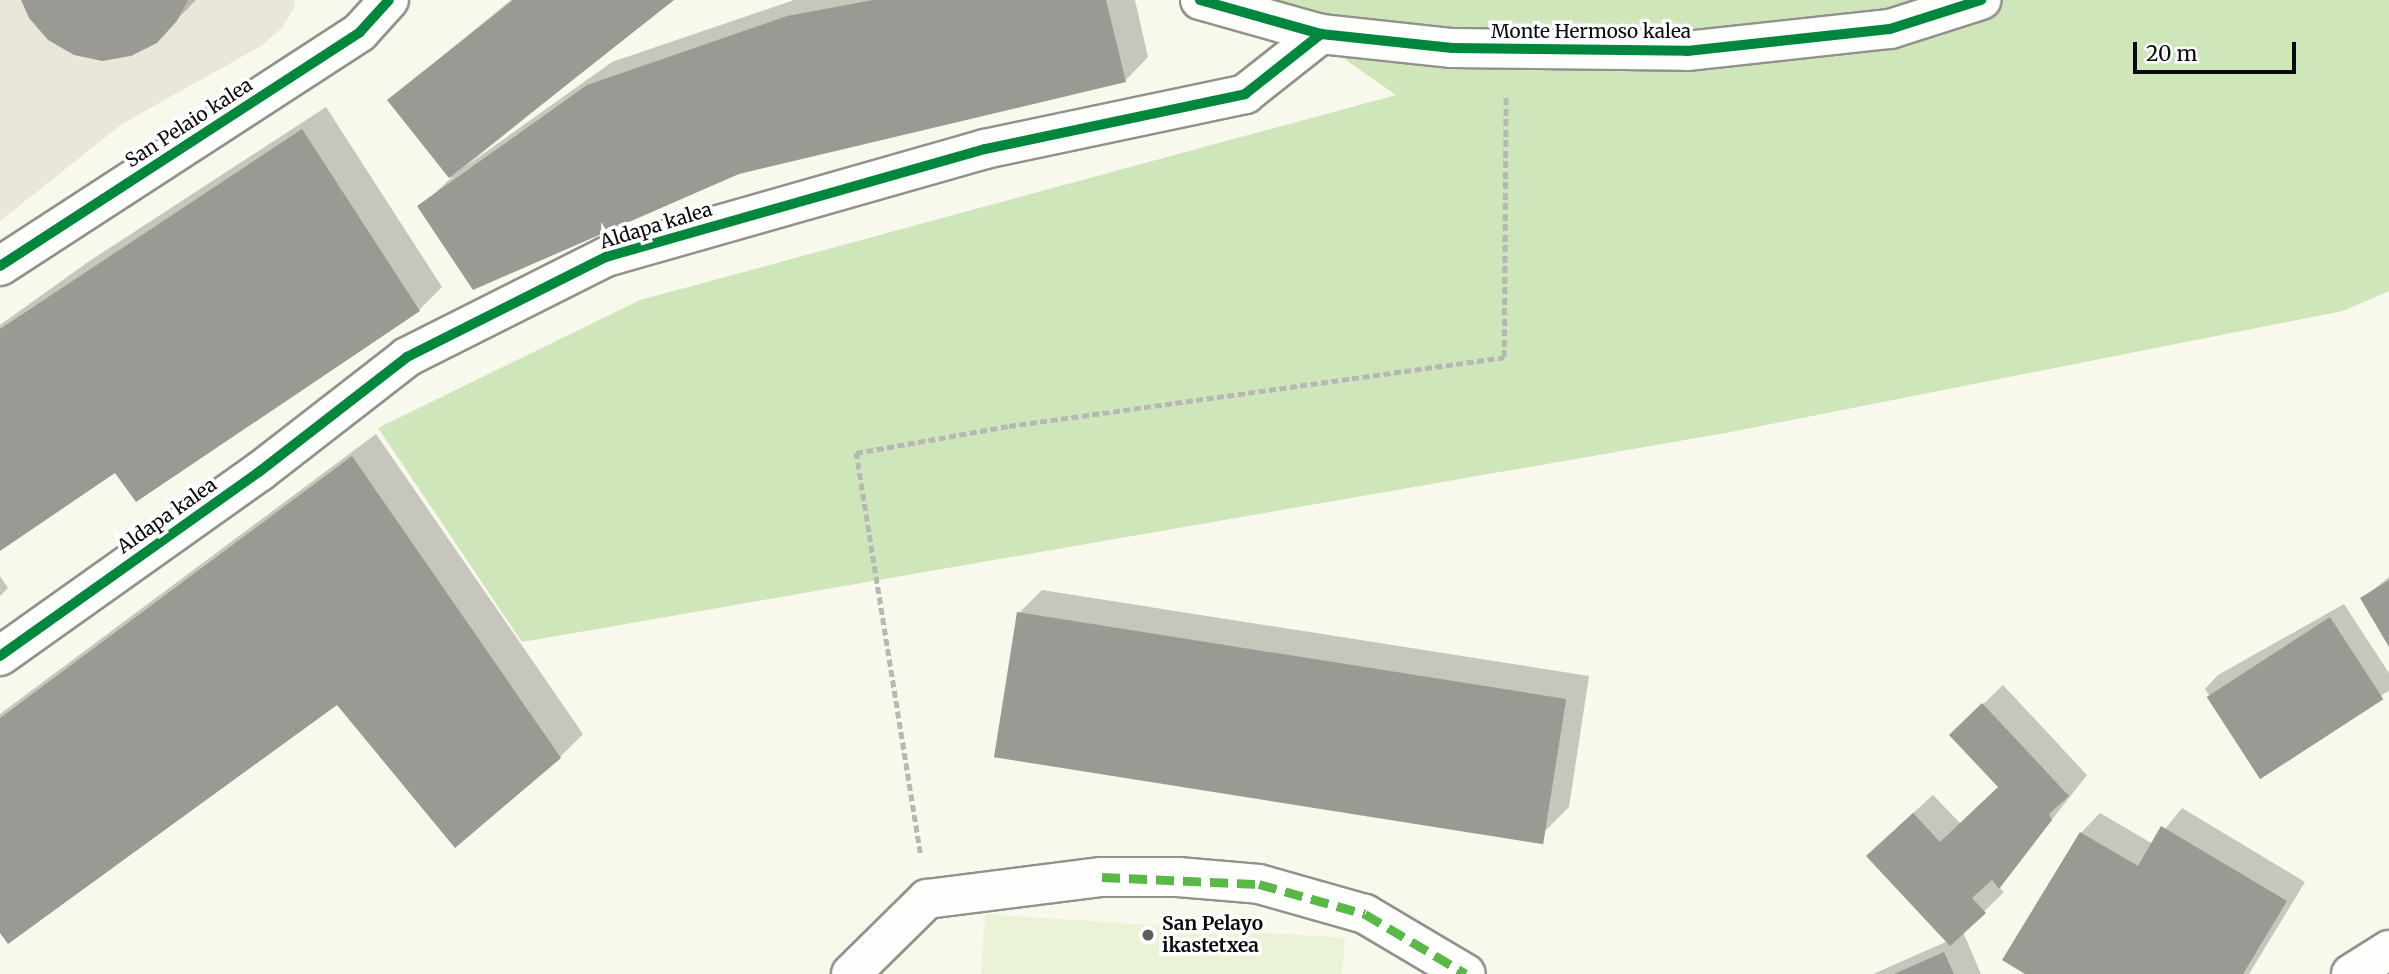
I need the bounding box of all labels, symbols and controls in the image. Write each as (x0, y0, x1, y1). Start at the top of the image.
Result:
street label: Monte Hermoso kalea (1491, 21, 1691, 43)
scale bar (2137, 28, 2300, 72)
text: 20 m (2146, 40, 2197, 67)
street label: San Pelaio kalea (121, 73, 257, 173)
street label: Aldapa kalea (597, 198, 715, 254)
street label: Aldapa kalea (113, 473, 221, 559)
place label: San Pelayo ikastetxea (1162, 913, 1263, 957)
marker: San Pelayo ikastetxea (1140, 927, 1156, 943)

